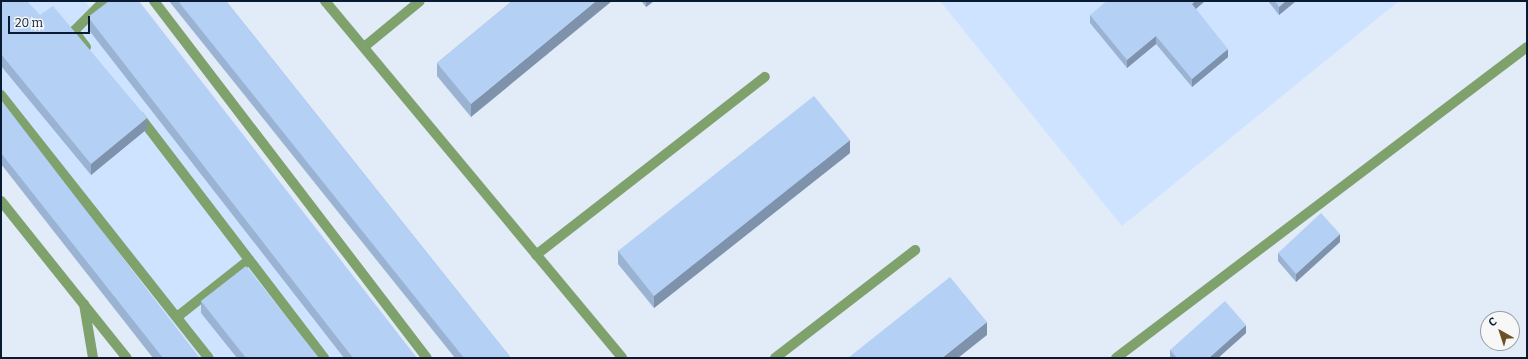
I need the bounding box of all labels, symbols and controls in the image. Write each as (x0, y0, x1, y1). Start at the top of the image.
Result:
scale bar (10, 8, 92, 34)
text: 20 m (15, 16, 43, 30)
north arrow (1480, 311, 1520, 351)
text: С (1486, 315, 1500, 329)

